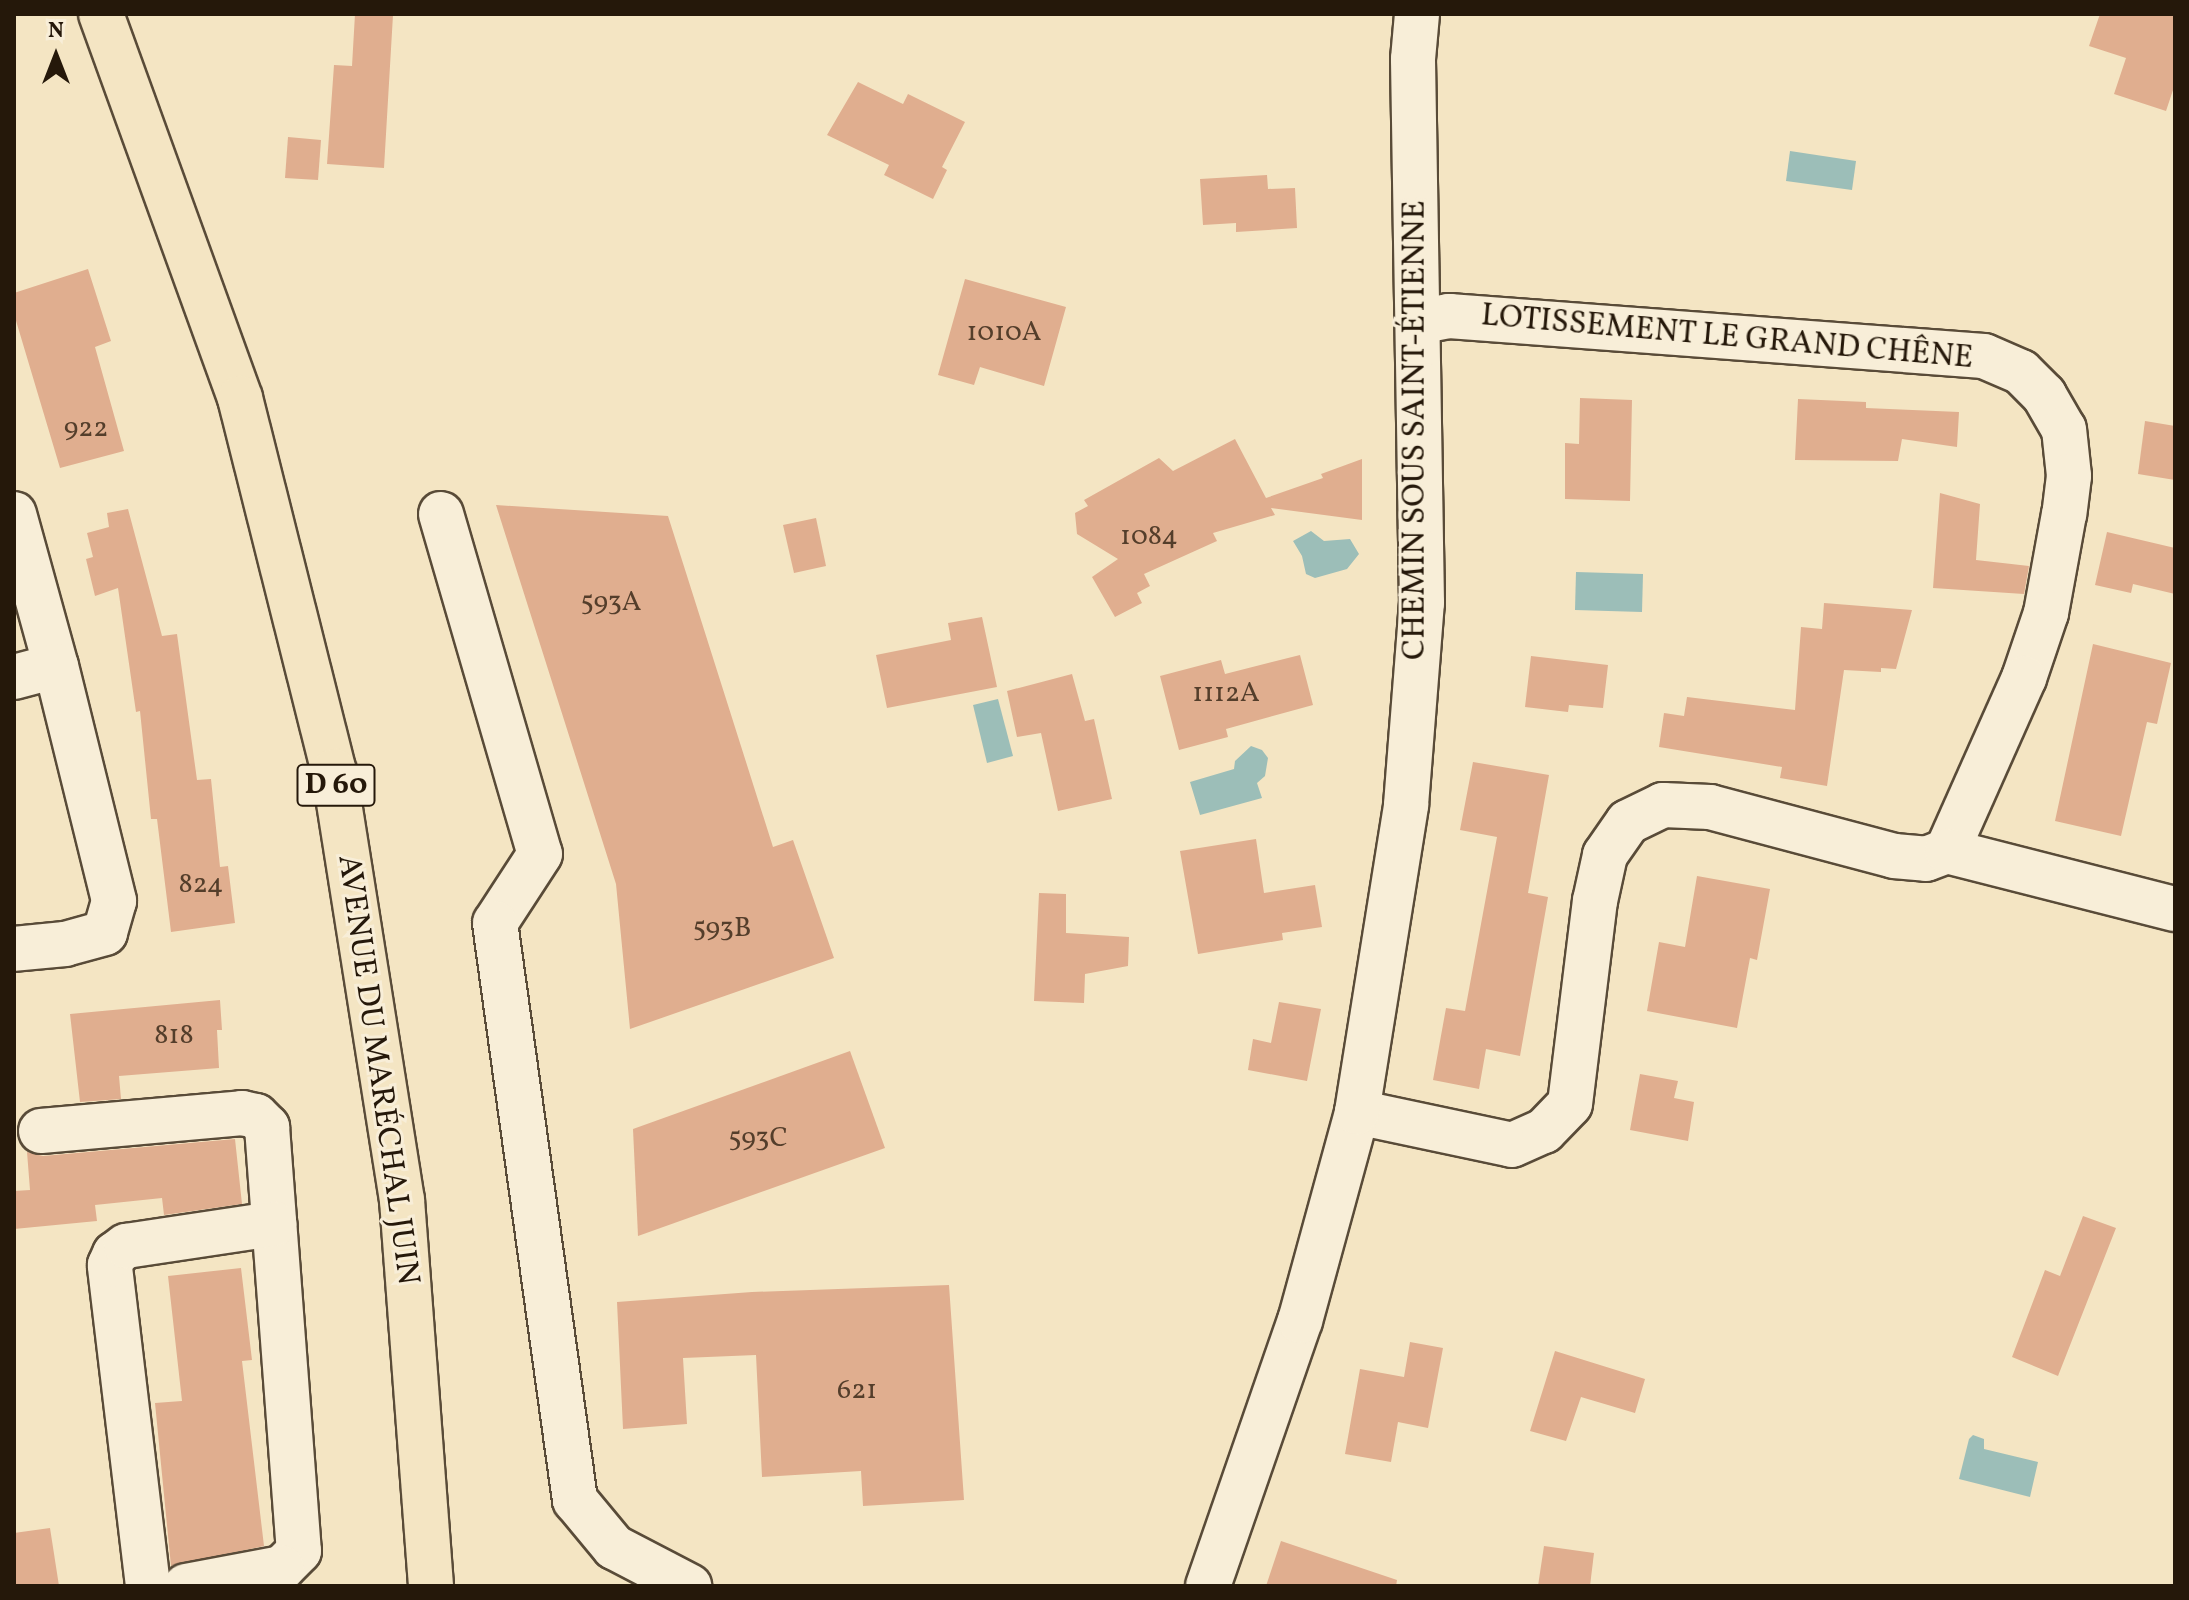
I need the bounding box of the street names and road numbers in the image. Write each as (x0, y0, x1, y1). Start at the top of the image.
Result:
street label: CHEMIN SOUS SAINT-ÉTIENNE (1397, 200, 1435, 660)
street label: LOTISSEMENT LE GRAND CHÊNE (1479, 297, 1975, 379)
road number: D 60 (296, 759, 376, 811)
street label: AVENUE DU MARÉCHAL JUIN (328, 853, 426, 1287)

